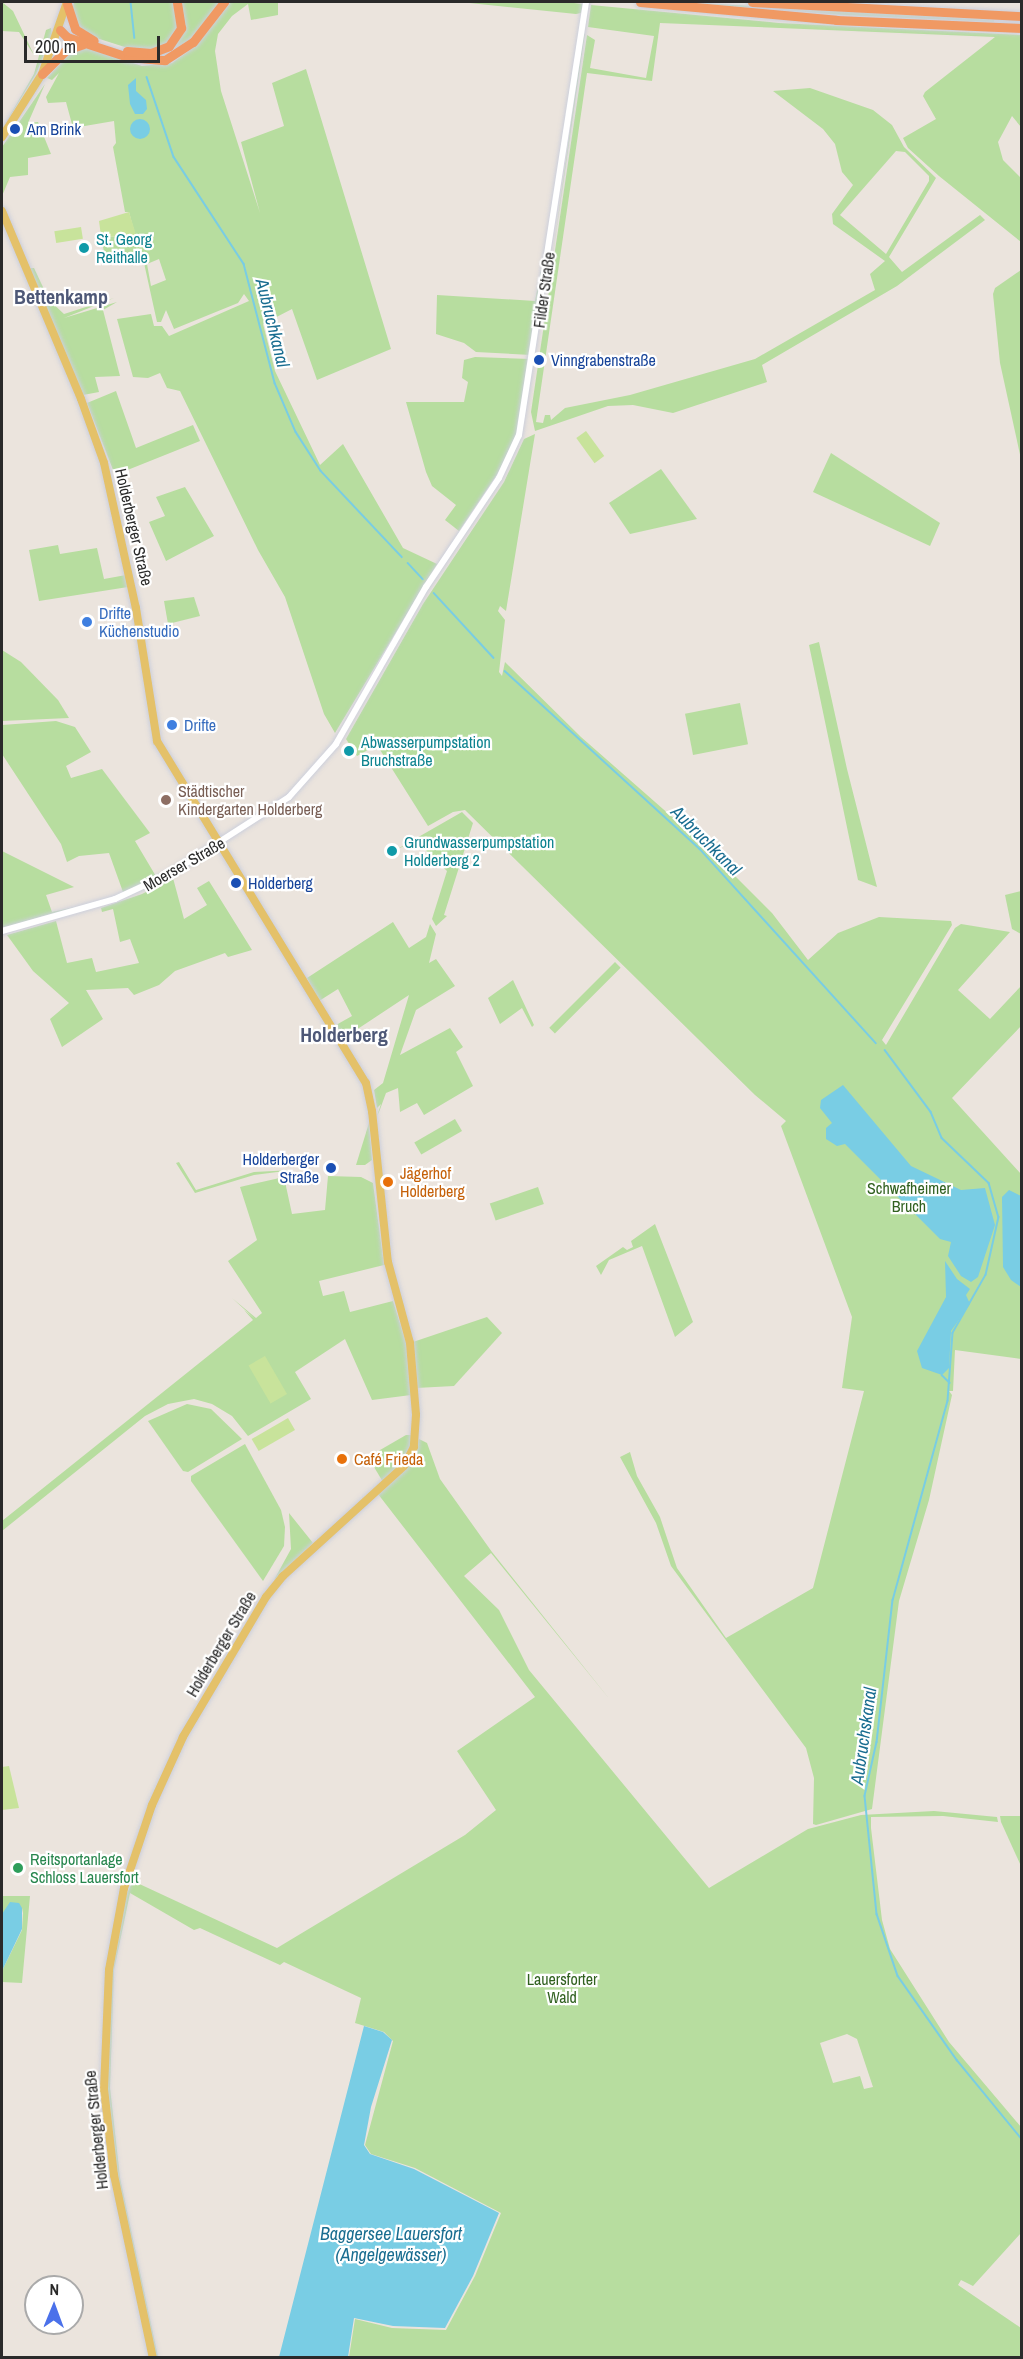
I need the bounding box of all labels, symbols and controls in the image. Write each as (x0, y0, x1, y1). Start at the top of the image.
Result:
scale bar (27, 24, 164, 62)
text: 200 m (35, 34, 76, 59)
place label: Am Brink (27, 119, 81, 139)
marker: Am Brink (8, 122, 22, 136)
place label: St. Georg Reithalle (96, 229, 152, 267)
marker: St. Georg Reithalle (77, 241, 91, 255)
street label: Filder Straße (529, 251, 559, 329)
water label: Aubruchkanal (251, 277, 293, 369)
district label: Bettenkamp (14, 284, 108, 308)
place label: Vinngrabenstraße (551, 350, 656, 370)
marker: Vinngrabenstraße (532, 353, 546, 367)
street label: Holderberger Straße (111, 467, 157, 587)
place label: Drifte Küchenstudio (99, 603, 179, 641)
marker: Drifte Küchenstudio (80, 615, 94, 629)
place label: Drifte (184, 715, 216, 735)
marker: Drifte (165, 718, 179, 732)
place label: Abwasserpumpstation Bruchstraße (361, 732, 491, 770)
marker: Abwasserpumpstation Bruchstraße (342, 744, 356, 758)
place label: Städtischer Kindergarten Holderberg (178, 781, 322, 819)
marker: Städtischer Kindergarten Holderberg (159, 793, 173, 807)
water label: Aubruchkanal (666, 801, 746, 881)
place label: Grundwasserpumpstation Holderberg 2 (404, 832, 554, 870)
street label: Moerser Straße (140, 833, 228, 895)
marker: Grundwasserpumpstation Holderberg 2 (385, 844, 399, 858)
place label: Holderberg (248, 873, 313, 893)
marker: Holderberg (229, 876, 243, 890)
district label: Holderberg (300, 1022, 388, 1046)
place label: Holderberger Straße (242, 1149, 319, 1187)
marker: Holderberger Straße (324, 1161, 338, 1175)
place label: Jägerhof Holderberg (400, 1163, 465, 1201)
marker: Jägerhof Holderberg (381, 1175, 395, 1189)
park label: Schwafheimer Bruch (867, 1178, 951, 1216)
place label: Café Frieda (354, 1449, 423, 1469)
marker: Café Frieda (335, 1452, 349, 1466)
street label: Holderberger Straße (182, 1588, 260, 1700)
water label: Aubruchskanal (847, 1686, 881, 1786)
place label: Reitsportanlage Schloss Lauersfort (30, 1849, 139, 1887)
marker: Reitsportanlage Schloss Lauersfort (11, 1861, 25, 1875)
park label: Lauersforter Wald (527, 1969, 597, 2007)
street label: Holderberger Straße (80, 2070, 112, 2190)
water label: Baggersee Lauersfort (Angelgewässer) (320, 2224, 462, 2266)
north arrow (24, 2275, 84, 2335)
text: N (49, 2278, 59, 2300)

